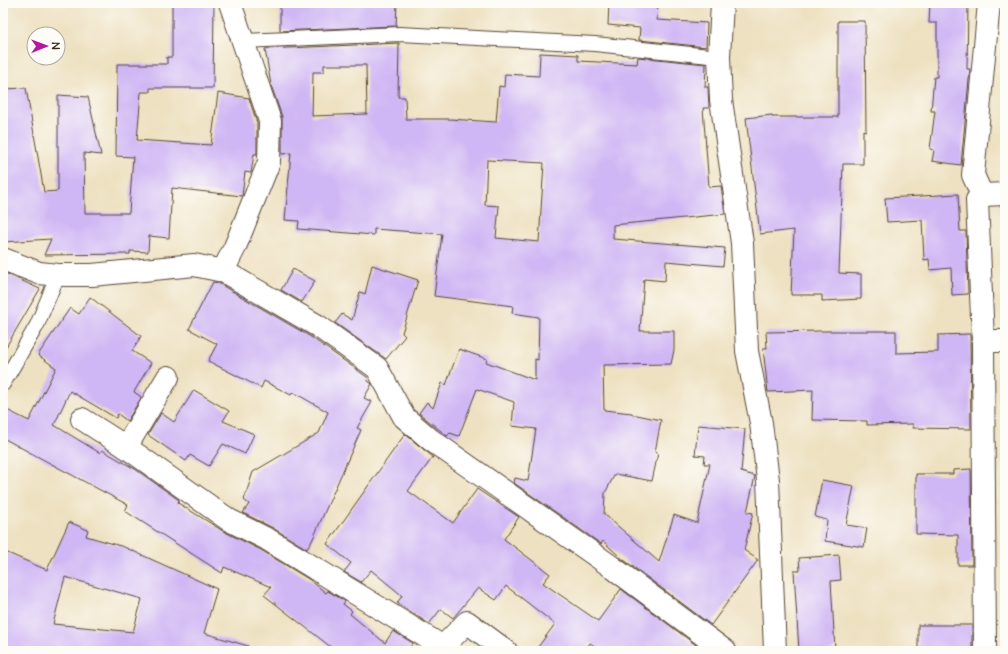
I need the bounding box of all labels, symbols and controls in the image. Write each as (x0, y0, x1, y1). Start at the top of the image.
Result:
north arrow (26, 26, 66, 66)
text: N (48, 42, 63, 50)

